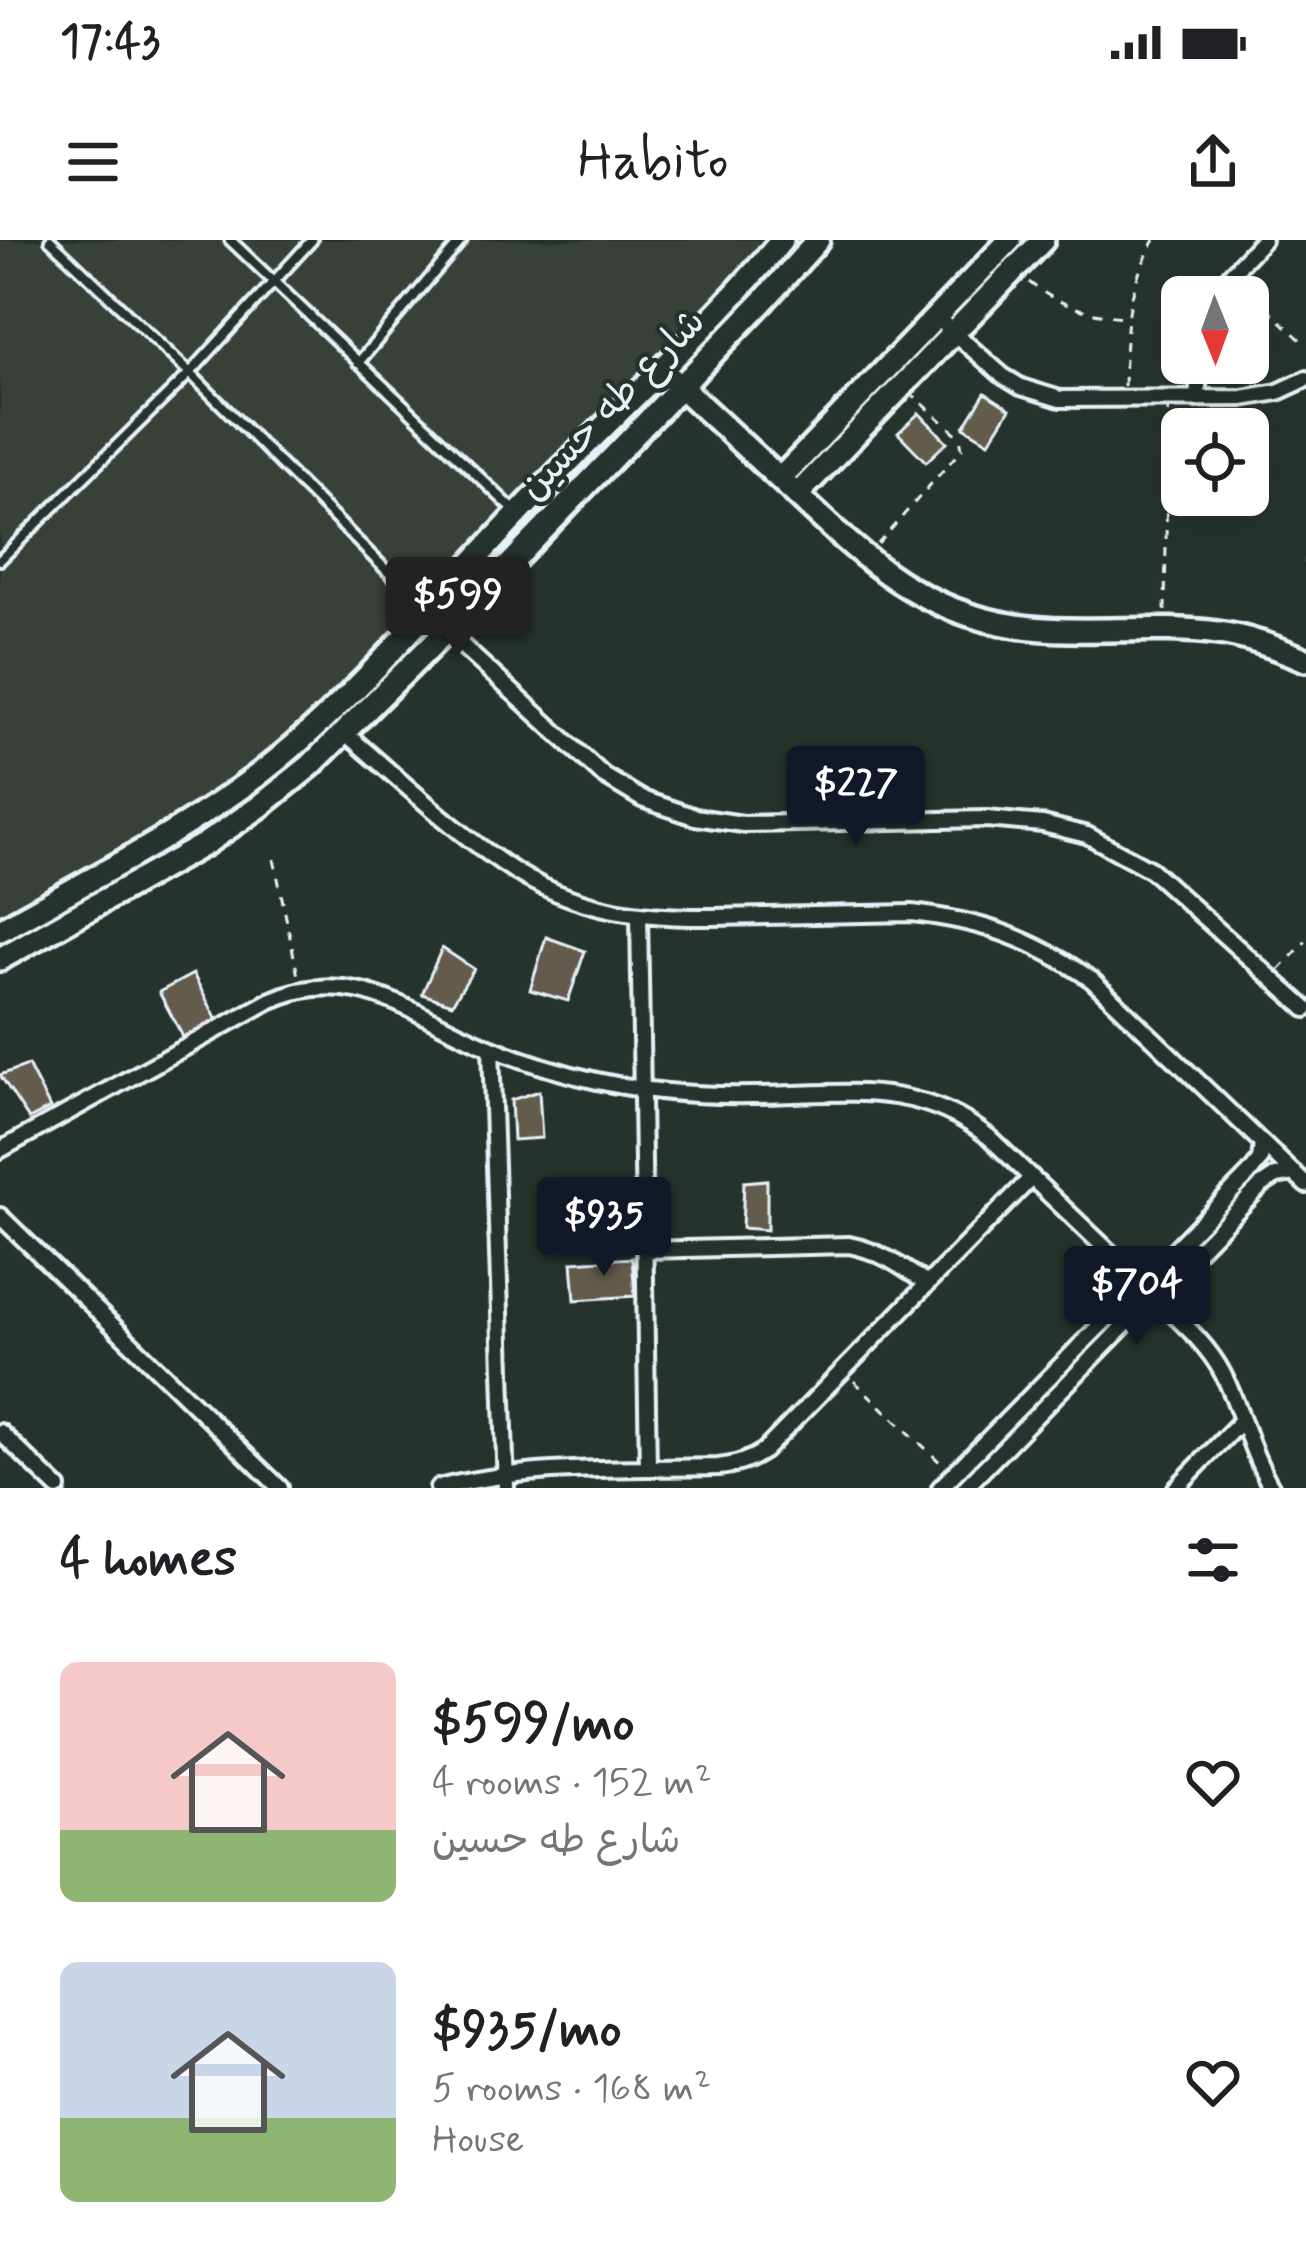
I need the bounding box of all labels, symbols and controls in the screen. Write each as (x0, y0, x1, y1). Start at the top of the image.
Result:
text: 17:43 (60, 13, 160, 72)
text: Habito (577, 127, 729, 198)
icon: menu (60, 129, 126, 195)
icon: share (1180, 129, 1246, 195)
north arrow (1161, 276, 1269, 384)
map controls (1161, 276, 1269, 516)
street label: شارع طه حسين (508, 298, 718, 512)
button: locate (1161, 408, 1269, 516)
pin: $599 (387, 557, 529, 659)
text: $599 (413, 570, 503, 621)
pin: $227 (785, 746, 927, 848)
text: $227 (814, 759, 898, 810)
pin: $935 (533, 1177, 675, 1279)
text: $935 (564, 1190, 644, 1241)
pin: $704 (1066, 1246, 1208, 1348)
text: $704 (1091, 1259, 1183, 1310)
text: 4 homes (60, 1527, 237, 1593)
icon: filters (1180, 1527, 1246, 1593)
text: $599/mo (432, 1692, 634, 1758)
icon: home (156, 1710, 300, 1854)
icon: heart (1180, 1749, 1246, 1815)
text: 4 rooms · 152 m² (432, 1758, 712, 1809)
text: شارع طه حسين (432, 1816, 680, 1867)
text: $935/mo (432, 1998, 622, 2064)
icon: home (156, 2010, 300, 2154)
icon: heart (1180, 2049, 1246, 2115)
text: 5 rooms · 168 m² (432, 2064, 711, 2115)
text: House (432, 2115, 524, 2166)

